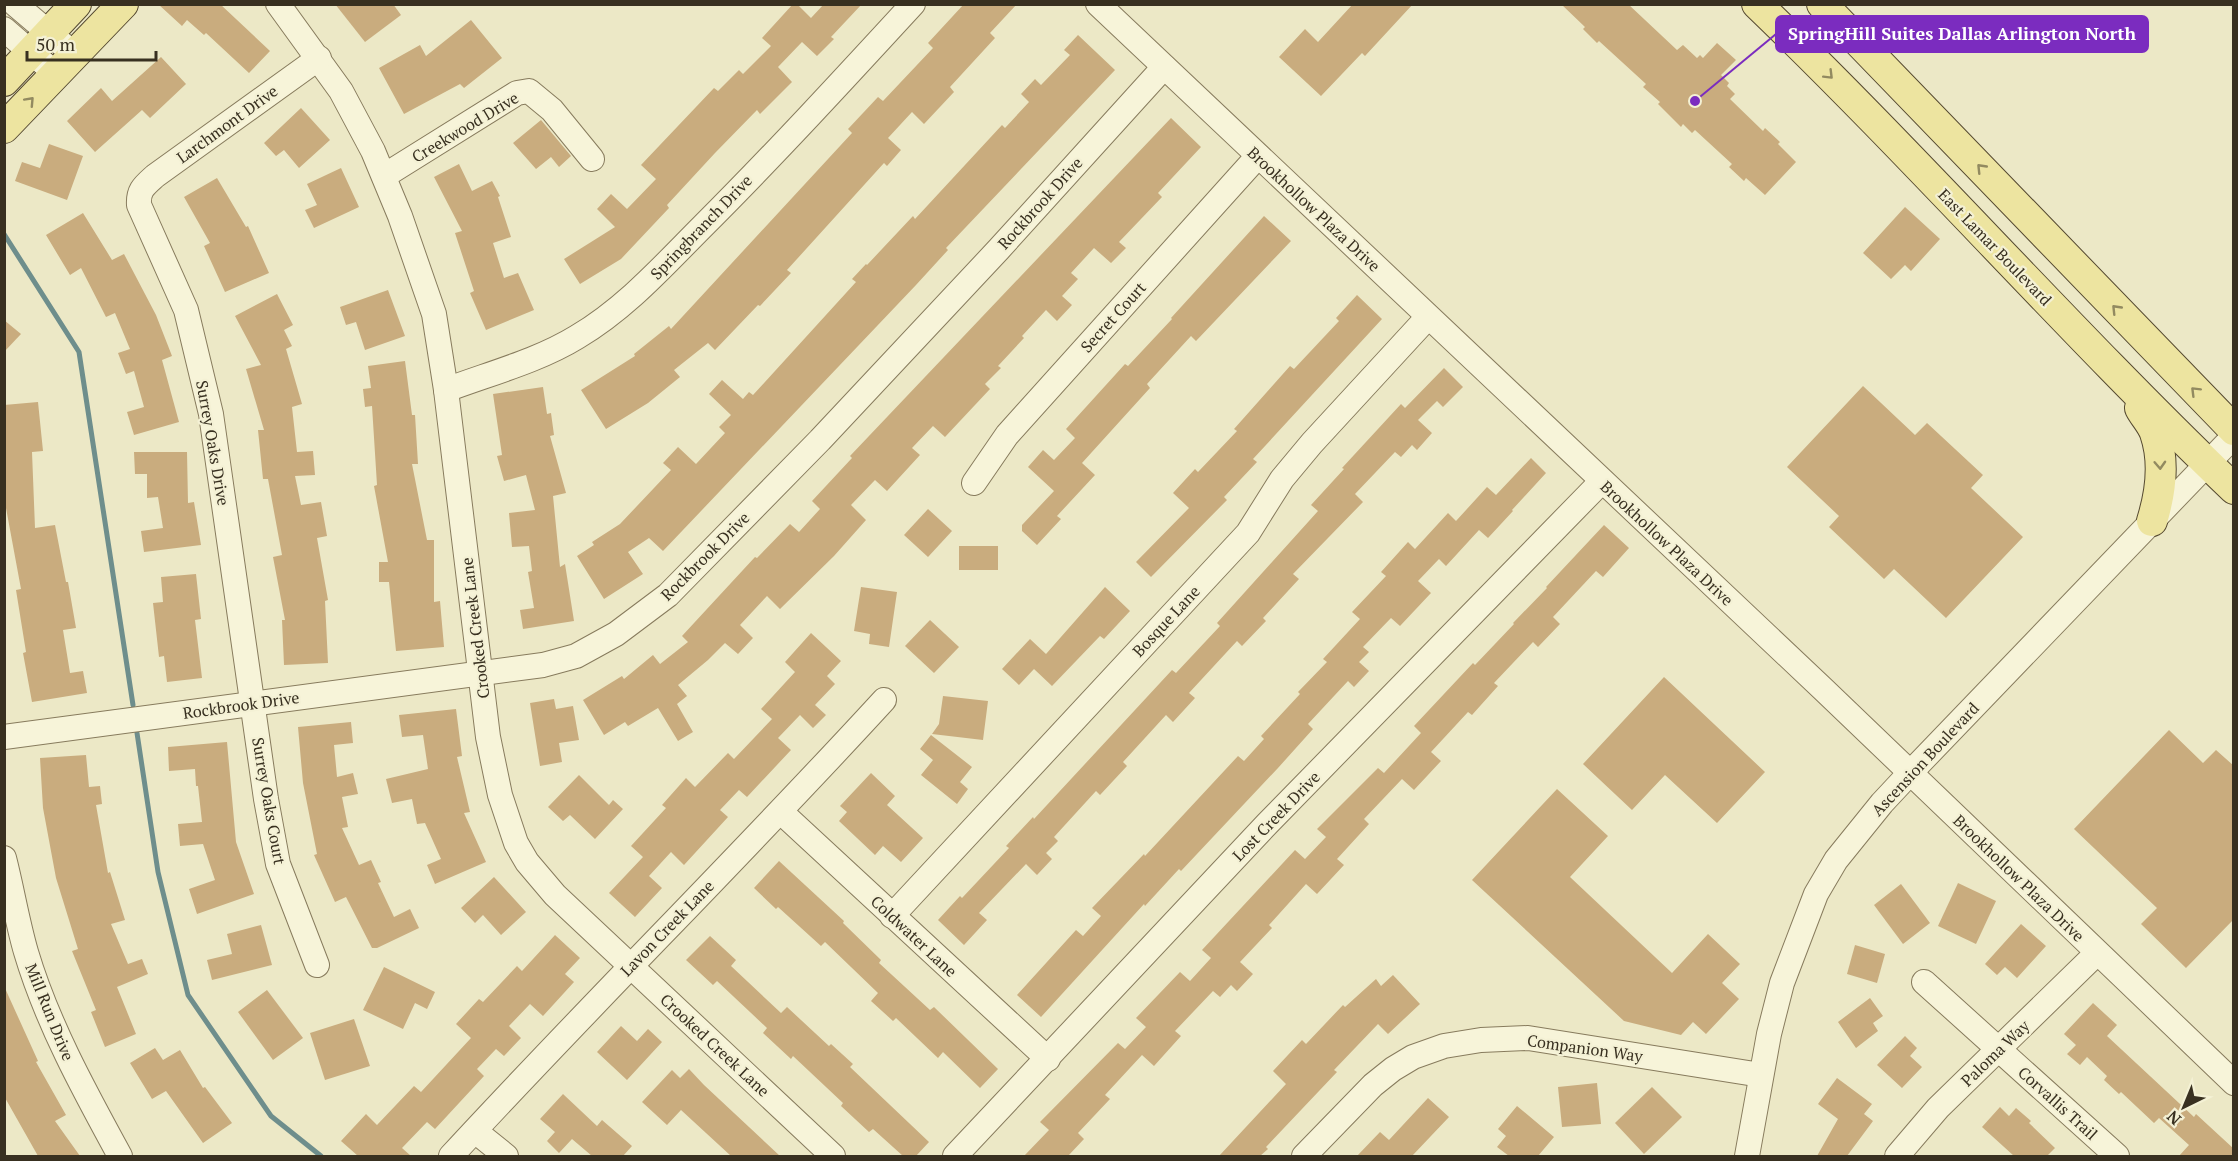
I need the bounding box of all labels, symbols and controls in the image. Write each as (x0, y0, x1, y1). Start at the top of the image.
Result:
callout: SpringHill Suites Dallas Arlington North (1776, 16, 2148, 52)
text: SpringHill Suites Dallas Arlington North (1788, 21, 2136, 45)
scale bar (27, 24, 156, 62)
text: 50 m (36, 32, 76, 56)
one-way arrow (1821, 68, 1832, 79)
street label: Larchmont Drive (172, 80, 282, 168)
street label: Creekwood Drive (408, 86, 522, 168)
one-way arrow (23, 97, 34, 107)
street label: Brookhollow Plaza Drive (1243, 141, 1385, 277)
street label: Rockbrook Drive (993, 152, 1087, 254)
one-way arrow (1978, 165, 1989, 176)
street label: Springbranch Drive (645, 170, 757, 284)
street label: East Lamar Boulevard (1933, 184, 2057, 310)
street label: Secret Court (1075, 277, 1151, 357)
one-way arrow (2112, 306, 2123, 316)
street label: Surrey Oaks Drive (191, 379, 235, 507)
one-way arrow (2191, 387, 2202, 398)
one-way arrow (2154, 460, 2167, 469)
street label: Brookhollow Plaza Drive (1596, 475, 1738, 611)
street label: Rockbrook Drive (656, 507, 754, 605)
street label: Crooked Creek Lane (455, 556, 495, 700)
street label: Bosque Lane (1127, 581, 1205, 661)
street label: Rockbrook Drive (181, 686, 301, 724)
street label: Ascension Boulevard (1866, 697, 1984, 821)
street label: Surrey Oaks Court (247, 736, 291, 866)
street label: Lost Creek Drive (1227, 766, 1325, 866)
street label: Brookhollow Plaza Drive (1949, 810, 2089, 946)
street label: Lavon Creek Lane (615, 875, 719, 981)
street label: Coldwater Lane (866, 890, 962, 982)
street label: Mill Run Drive (20, 960, 80, 1064)
street label: Crooked Creek Lane (656, 988, 774, 1102)
street label: Paloma Way (1956, 1014, 2035, 1091)
street label: Companion Way (1526, 1029, 1645, 1067)
street label: Corvallis Trail (2014, 1061, 2103, 1145)
north arrow (2154, 1077, 2214, 1137)
text: N (2162, 1106, 2186, 1130)

